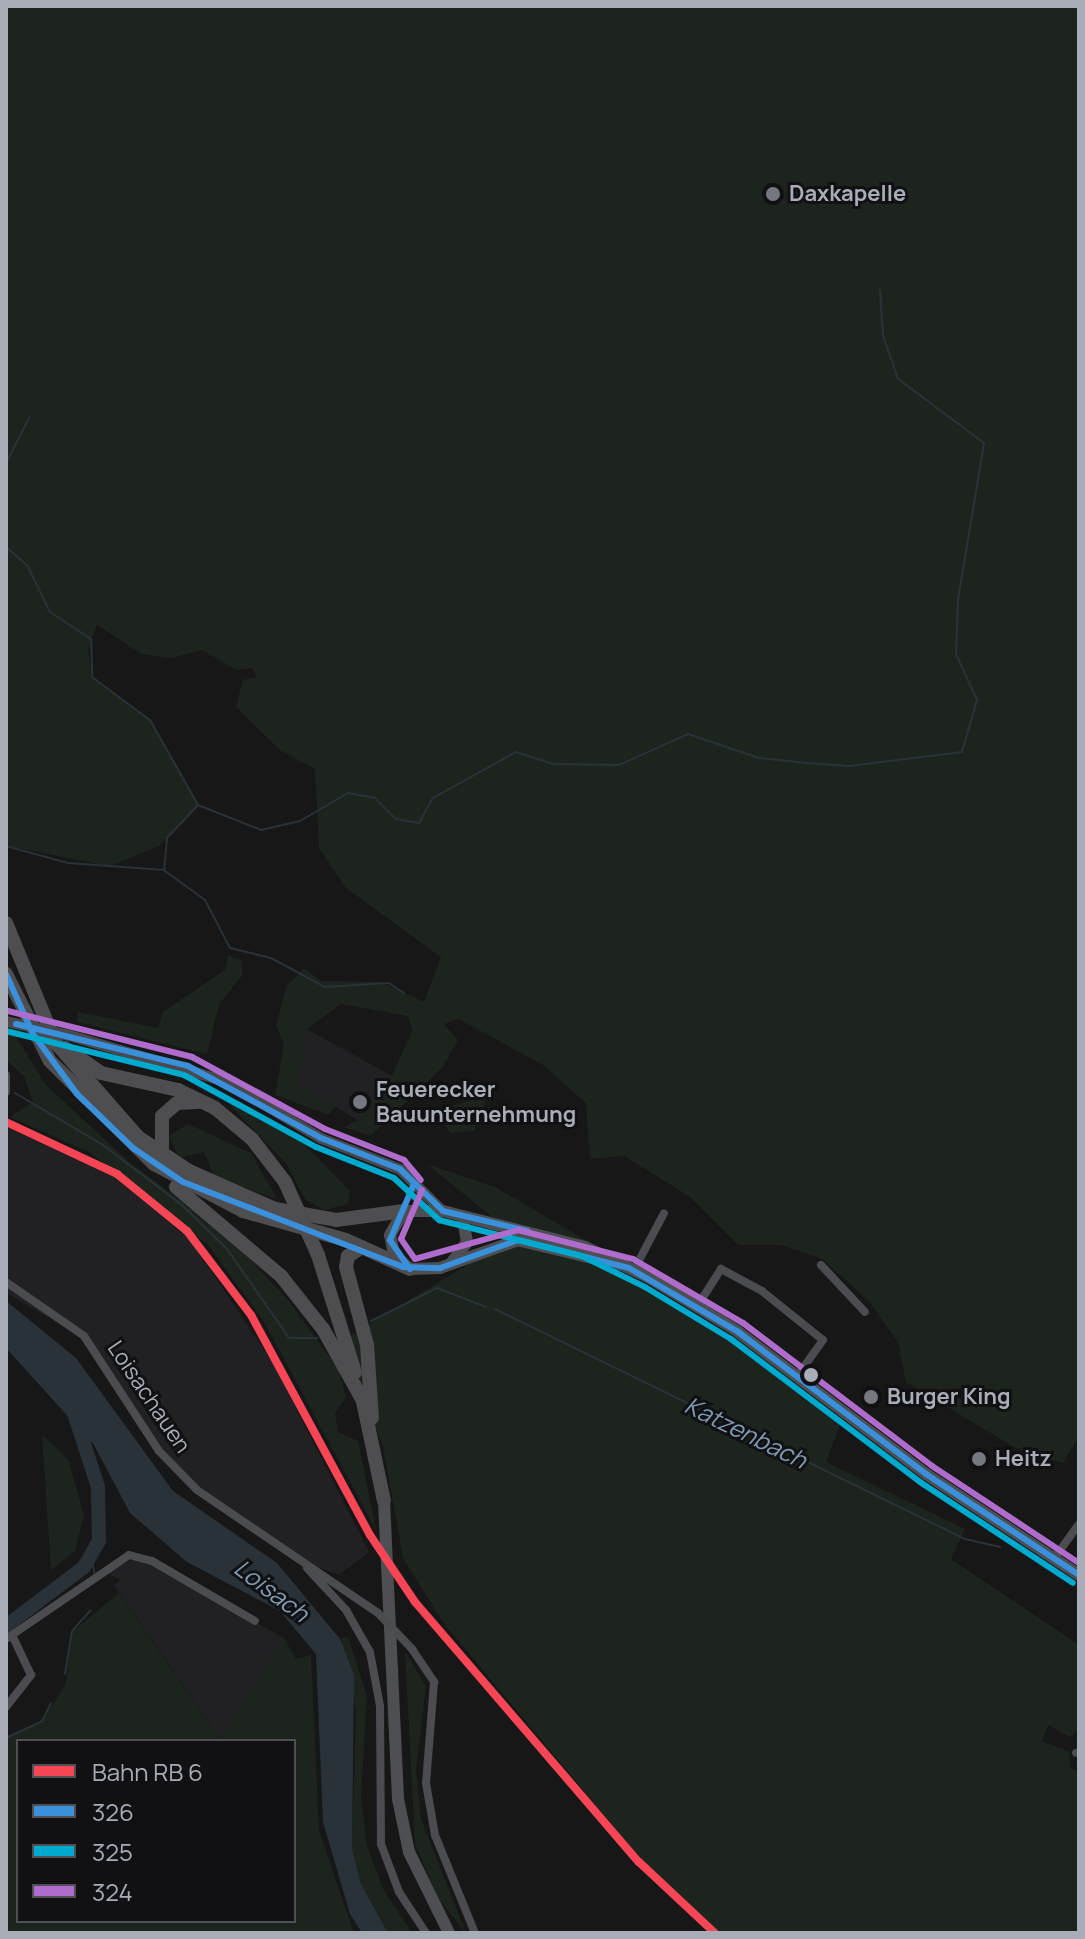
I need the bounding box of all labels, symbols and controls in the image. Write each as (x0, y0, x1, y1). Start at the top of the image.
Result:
place label: Daxkapelle (789, 181, 906, 207)
marker: Daxkapelle (764, 185, 782, 203)
place label: Feuerecker Bauunternehmung (376, 1076, 576, 1128)
marker: Feuerecker Bauunternehmung (351, 1093, 369, 1111)
street label: Loisachauen (102, 1336, 196, 1458)
unlabelled marker (803, 1367, 819, 1383)
place label: Burger King (887, 1384, 1011, 1410)
marker: Burger King (862, 1388, 880, 1406)
water label: Katzenbach (680, 1390, 812, 1474)
place label: Heitz (995, 1446, 1052, 1472)
marker: Heitz (970, 1450, 988, 1468)
water label: Loisach (229, 1553, 315, 1627)
legend (16, 1739, 296, 1923)
text: Bahn RB 6 (92, 1755, 203, 1788)
text: 326 (92, 1795, 134, 1828)
text: 325 (92, 1835, 133, 1868)
text: 324 (92, 1875, 133, 1908)

